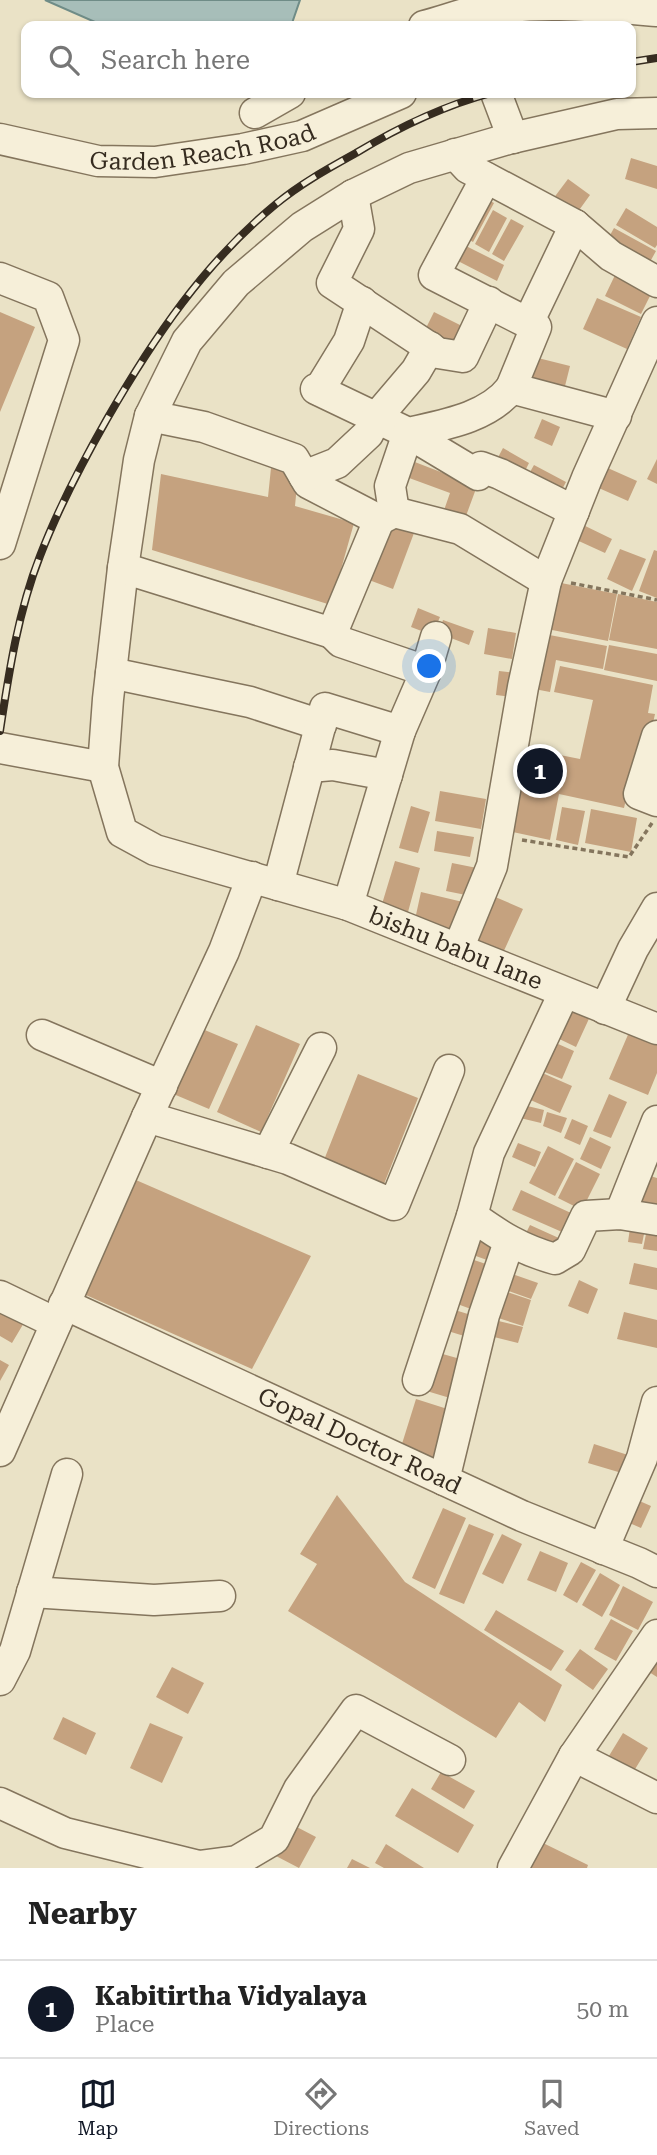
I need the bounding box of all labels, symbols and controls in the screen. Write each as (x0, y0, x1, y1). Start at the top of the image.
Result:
search box (21, 21, 636, 98)
icon: search (45, 41, 83, 79)
text: Search here (101, 45, 250, 75)
street label: Garden Reach Road (89, 118, 320, 176)
your location (412, 649, 446, 683)
pin: 1 (517, 745, 563, 797)
street label: bishu babu lane (365, 901, 547, 996)
street label: Gopal Doctor Road (254, 1382, 466, 1500)
text: Nearby (28, 1896, 137, 1931)
text: Kabitirtha Vidyalaya (95, 1981, 367, 2011)
text: 1 (45, 1996, 57, 2023)
text: 50 m (576, 1996, 629, 2023)
text: Place (95, 2011, 154, 2038)
tab: Map (78, 2075, 118, 2140)
tab: Directions (273, 2075, 369, 2140)
tab: Saved (524, 2075, 579, 2140)

